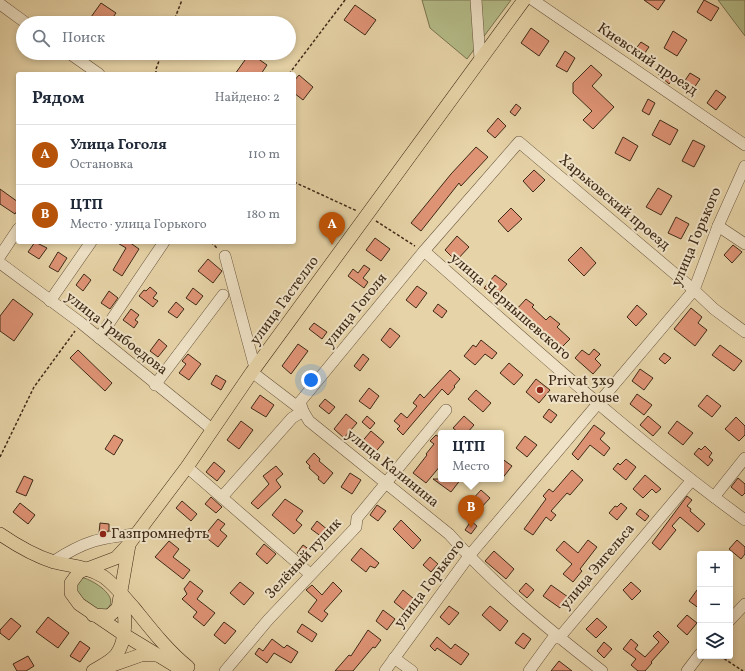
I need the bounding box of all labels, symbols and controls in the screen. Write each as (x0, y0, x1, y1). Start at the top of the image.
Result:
search box (16, 16, 296, 60)
street label: Киевский проезд (592, 18, 702, 102)
icon: search (30, 27, 52, 49)
text: Поиск (62, 28, 105, 49)
text: Рядом (32, 87, 85, 110)
text: Найдено: 2 (215, 89, 280, 107)
text: Улица Гоголя (70, 135, 167, 156)
text: A (40, 146, 50, 164)
text: 110 m (248, 146, 280, 164)
street label: Харьковский проезд (554, 150, 675, 256)
text: Остановка (70, 156, 133, 174)
street label: улица Горького (667, 184, 727, 290)
text: ЦТП (70, 195, 103, 216)
text: B (41, 206, 49, 224)
text: 180 m (246, 206, 280, 224)
pin: A (319, 212, 345, 245)
text: Место · улица Горького (70, 216, 207, 234)
street label: улица Чернышевского (445, 248, 575, 366)
street label: улица Гастелло (245, 252, 325, 350)
street label: улица Гоголя (319, 269, 393, 353)
street label: улица Грибоедова (60, 287, 172, 381)
your location (301, 370, 321, 390)
place label: Privat 3x9 warehouse (548, 371, 619, 409)
marker: Privat 3x9 warehouse (535, 385, 545, 395)
street label: улица Калинина (341, 425, 443, 513)
popup (438, 430, 504, 482)
text: ЦТП (452, 437, 485, 458)
text: Место (452, 458, 490, 476)
pin: B (458, 495, 484, 528)
street label: Зелёный тупик (261, 514, 347, 604)
street label: улица Энгельса (556, 520, 640, 614)
place label: Газпромнефть (111, 524, 210, 545)
marker: Газпромнефть (98, 529, 108, 539)
street label: улица Горького (390, 535, 470, 633)
map controls (697, 551, 733, 659)
button: + (697, 551, 733, 587)
button: − (697, 587, 733, 623)
button: layers (697, 623, 733, 659)

